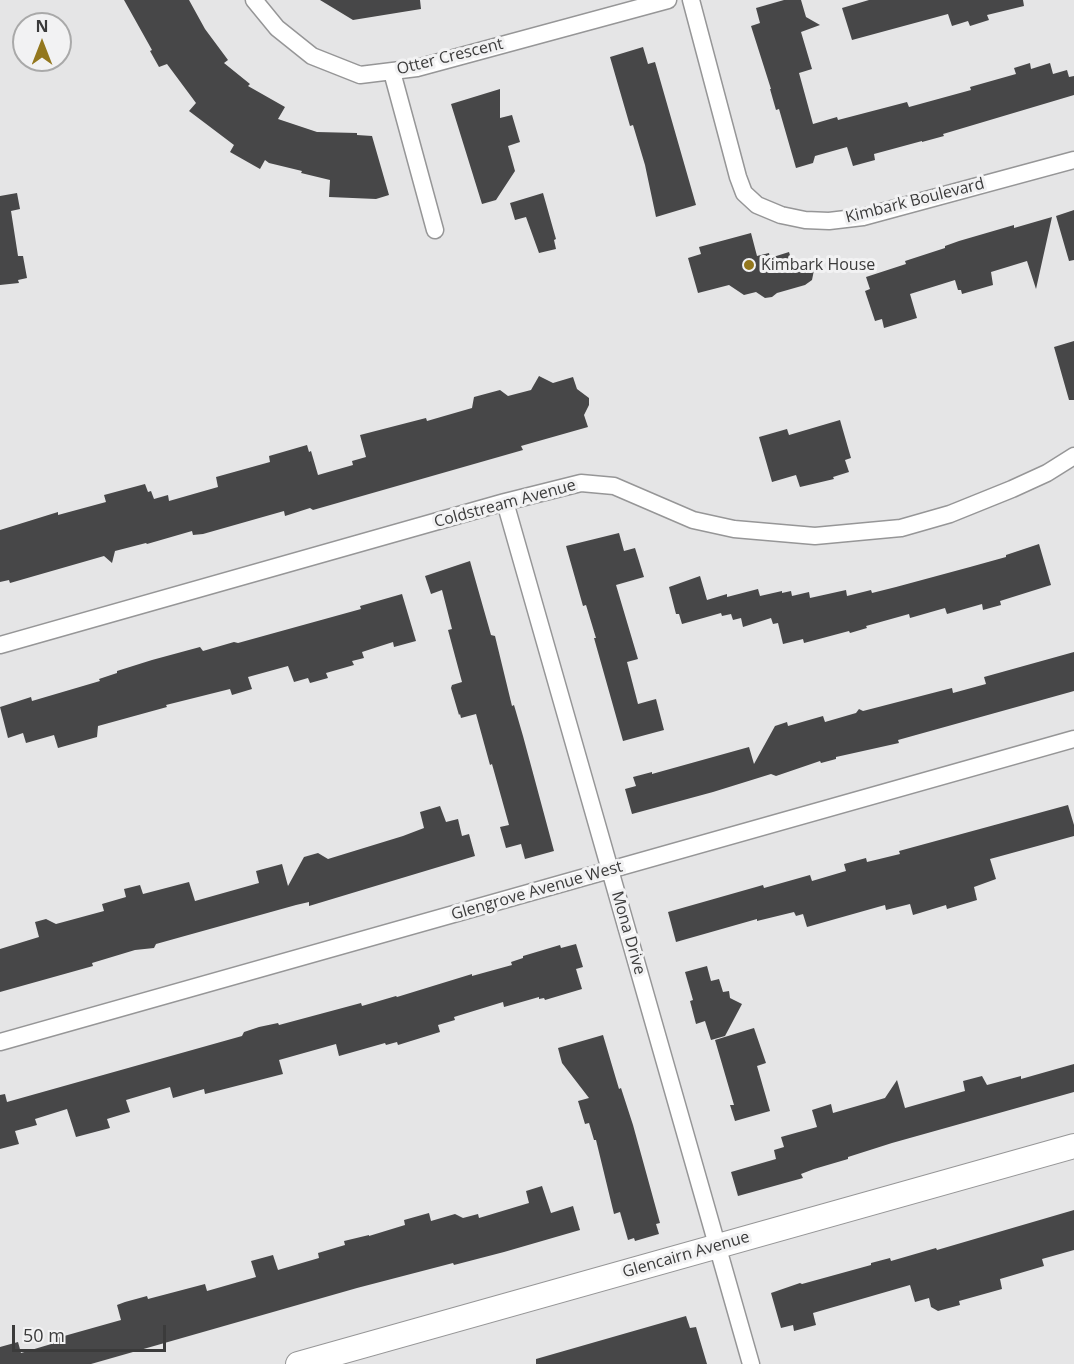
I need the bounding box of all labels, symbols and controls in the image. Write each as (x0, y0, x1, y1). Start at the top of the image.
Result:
north arrow (12, 12, 72, 72)
text: N (35, 15, 49, 37)
street label: Otter Crescent (395, 35, 505, 79)
street label: Kimbark Boulevard (844, 174, 986, 228)
place label: Kimbark House (761, 255, 875, 275)
marker: Kimbark House (742, 258, 756, 272)
street label: Coldstream Avenue (432, 476, 578, 532)
street label: Glengrove Avenue West (449, 857, 625, 925)
street label: Mona Drive (607, 889, 649, 977)
street label: Glencairn Avenue (620, 1228, 752, 1282)
scale bar (15, 1313, 170, 1351)
text: 50 m (23, 1323, 65, 1347)

